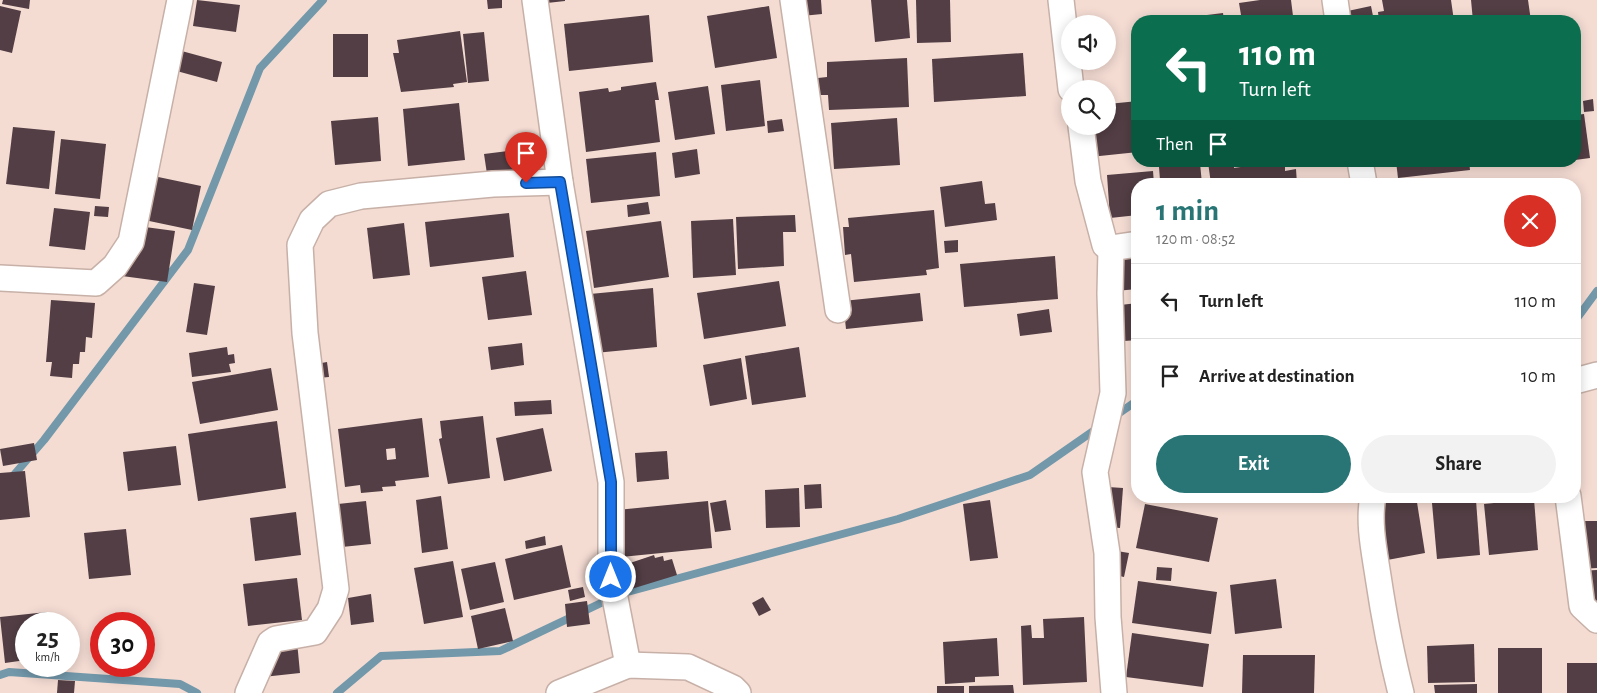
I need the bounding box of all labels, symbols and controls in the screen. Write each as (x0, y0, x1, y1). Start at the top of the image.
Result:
map controls (1061, 15, 1116, 135)
button: sound (1061, 15, 1116, 70)
icon: left (1156, 35, 1221, 100)
text: 110 m (1239, 37, 1316, 72)
text: Turn left (1239, 78, 1311, 100)
button: search (1061, 80, 1116, 135)
icon: arrive (1204, 130, 1232, 158)
pin (505, 132, 547, 183)
text: Then (1156, 135, 1194, 154)
icon: arrive (512, 139, 540, 167)
button: close (1504, 195, 1556, 247)
text: 1 min (1156, 196, 1219, 226)
text: 120 m · 08:52 (1156, 231, 1235, 247)
icon: left (1156, 287, 1184, 315)
text: Turn left (1199, 292, 1263, 311)
text: 110 m (1515, 292, 1556, 311)
icon: arrive (1156, 362, 1184, 390)
text: Arrive at destination (1199, 367, 1355, 386)
text: 10 m (1521, 367, 1556, 386)
button: Exit (1156, 435, 1351, 493)
button: Share (1361, 435, 1556, 493)
position arrow (584, 550, 636, 602)
speed limit sign: 30 (90, 612, 155, 677)
text: 25 (36, 626, 59, 651)
text: km/h (35, 651, 60, 663)

